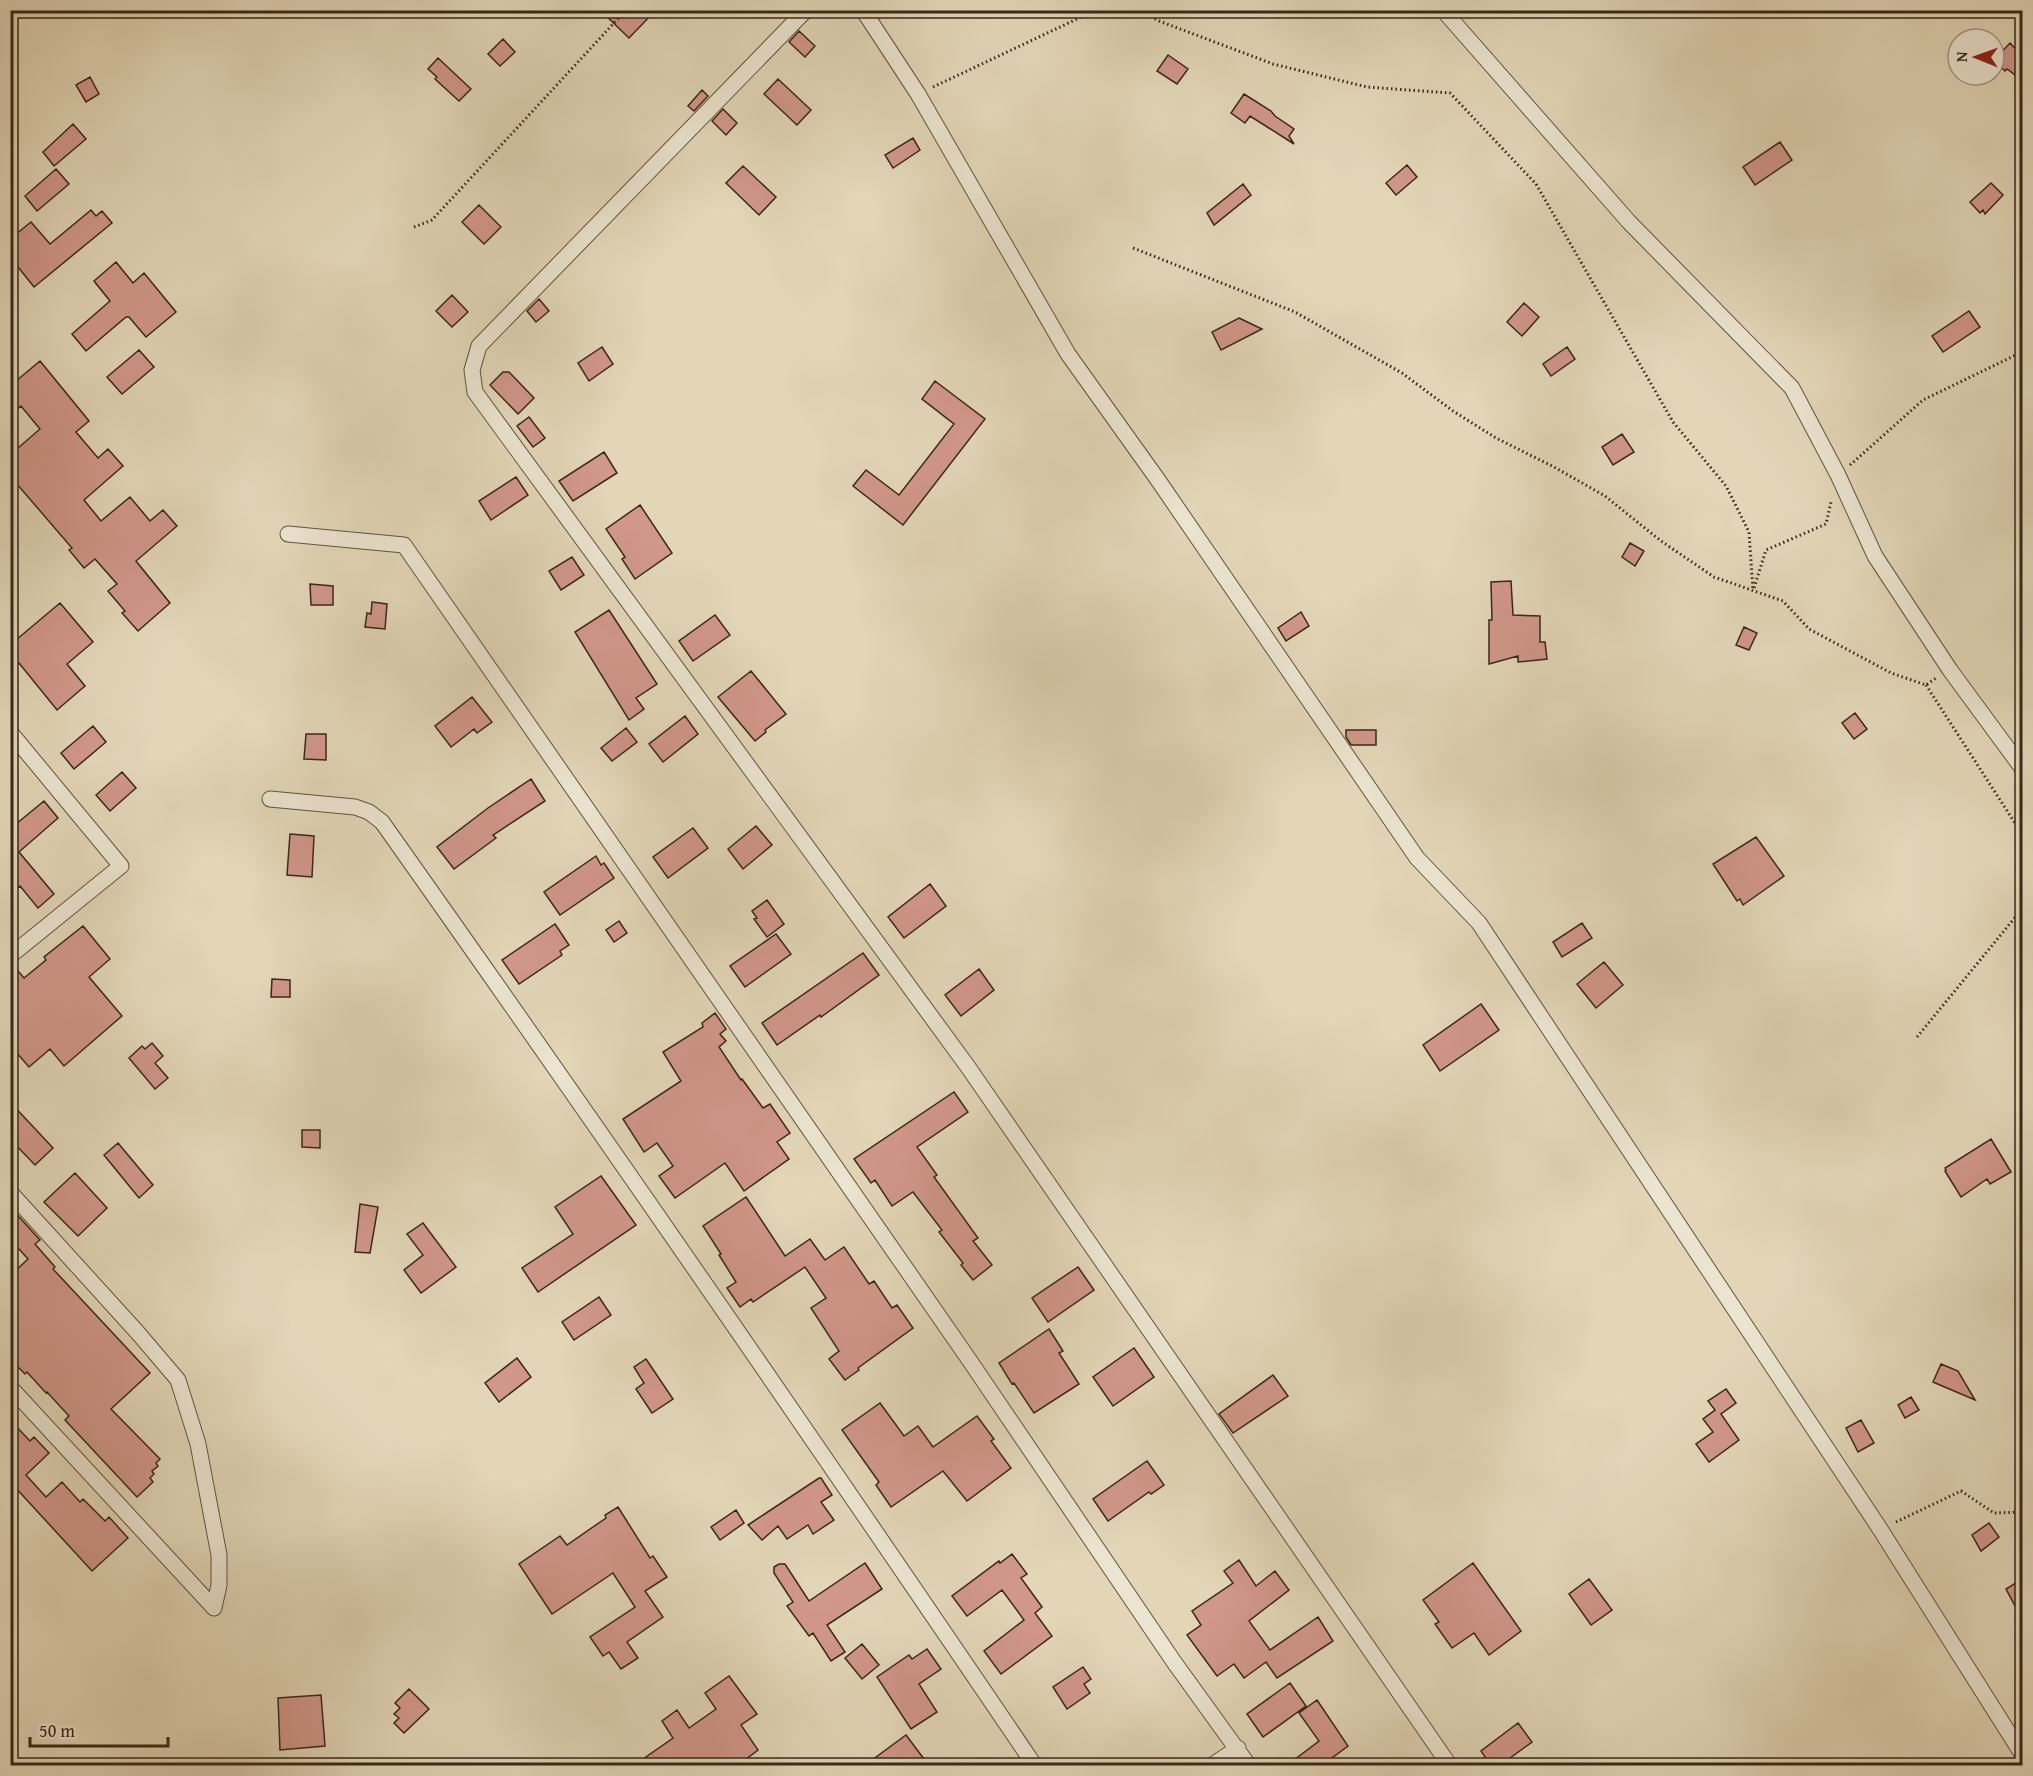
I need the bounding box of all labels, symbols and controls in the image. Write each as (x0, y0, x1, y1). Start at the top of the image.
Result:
north arrow (1946, 27, 2006, 87)
text: N (1949, 51, 1973, 62)
scale bar (30, 1710, 168, 1748)
text: 50 m (39, 1717, 75, 1744)

